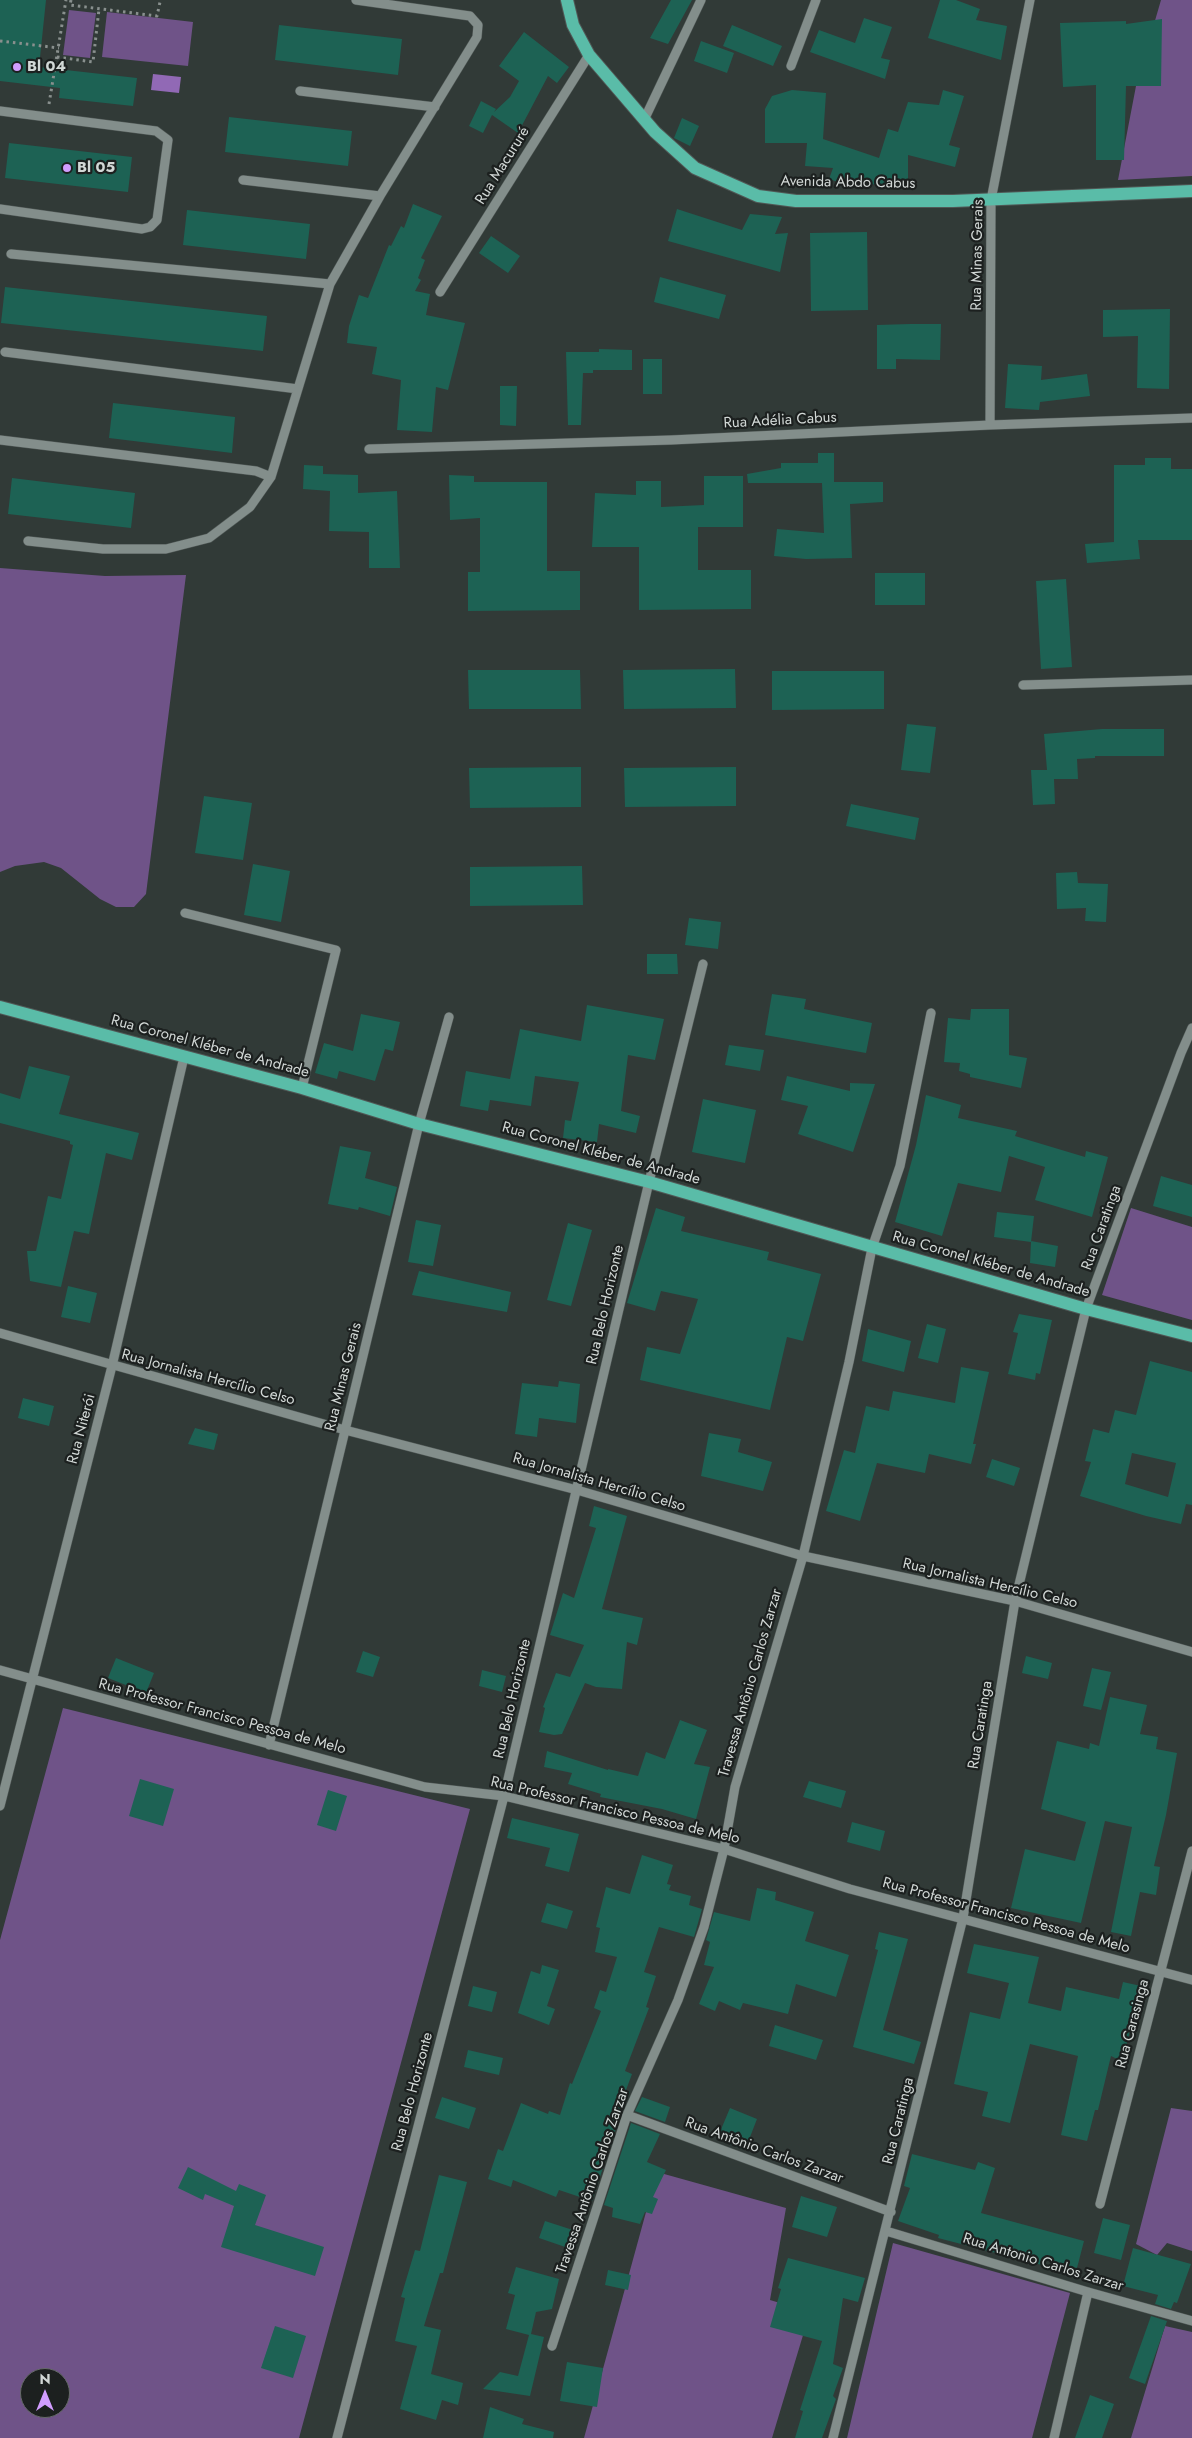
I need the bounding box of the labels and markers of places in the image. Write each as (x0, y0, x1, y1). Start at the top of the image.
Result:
place label: Bl 04 (27, 58, 66, 76)
marker: Bl 04 (11, 61, 23, 73)
place label: Bl 05 (77, 159, 115, 177)
marker: Bl 05 (61, 162, 73, 174)

